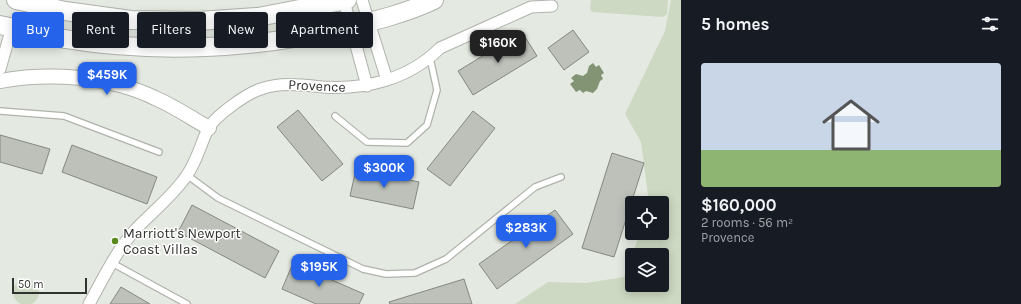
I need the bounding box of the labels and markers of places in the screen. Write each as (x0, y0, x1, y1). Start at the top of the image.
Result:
pin: $160K (470, 30, 526, 64)
pin: $459K (79, 62, 135, 96)
pin: $300K (356, 155, 412, 189)
pin: $283K (498, 215, 554, 249)
place label: Marriott's Newport Coast Villas (123, 225, 241, 258)
marker: Marriott's Newport Coast Villas (110, 236, 120, 246)
pin: $195K (291, 254, 347, 288)

